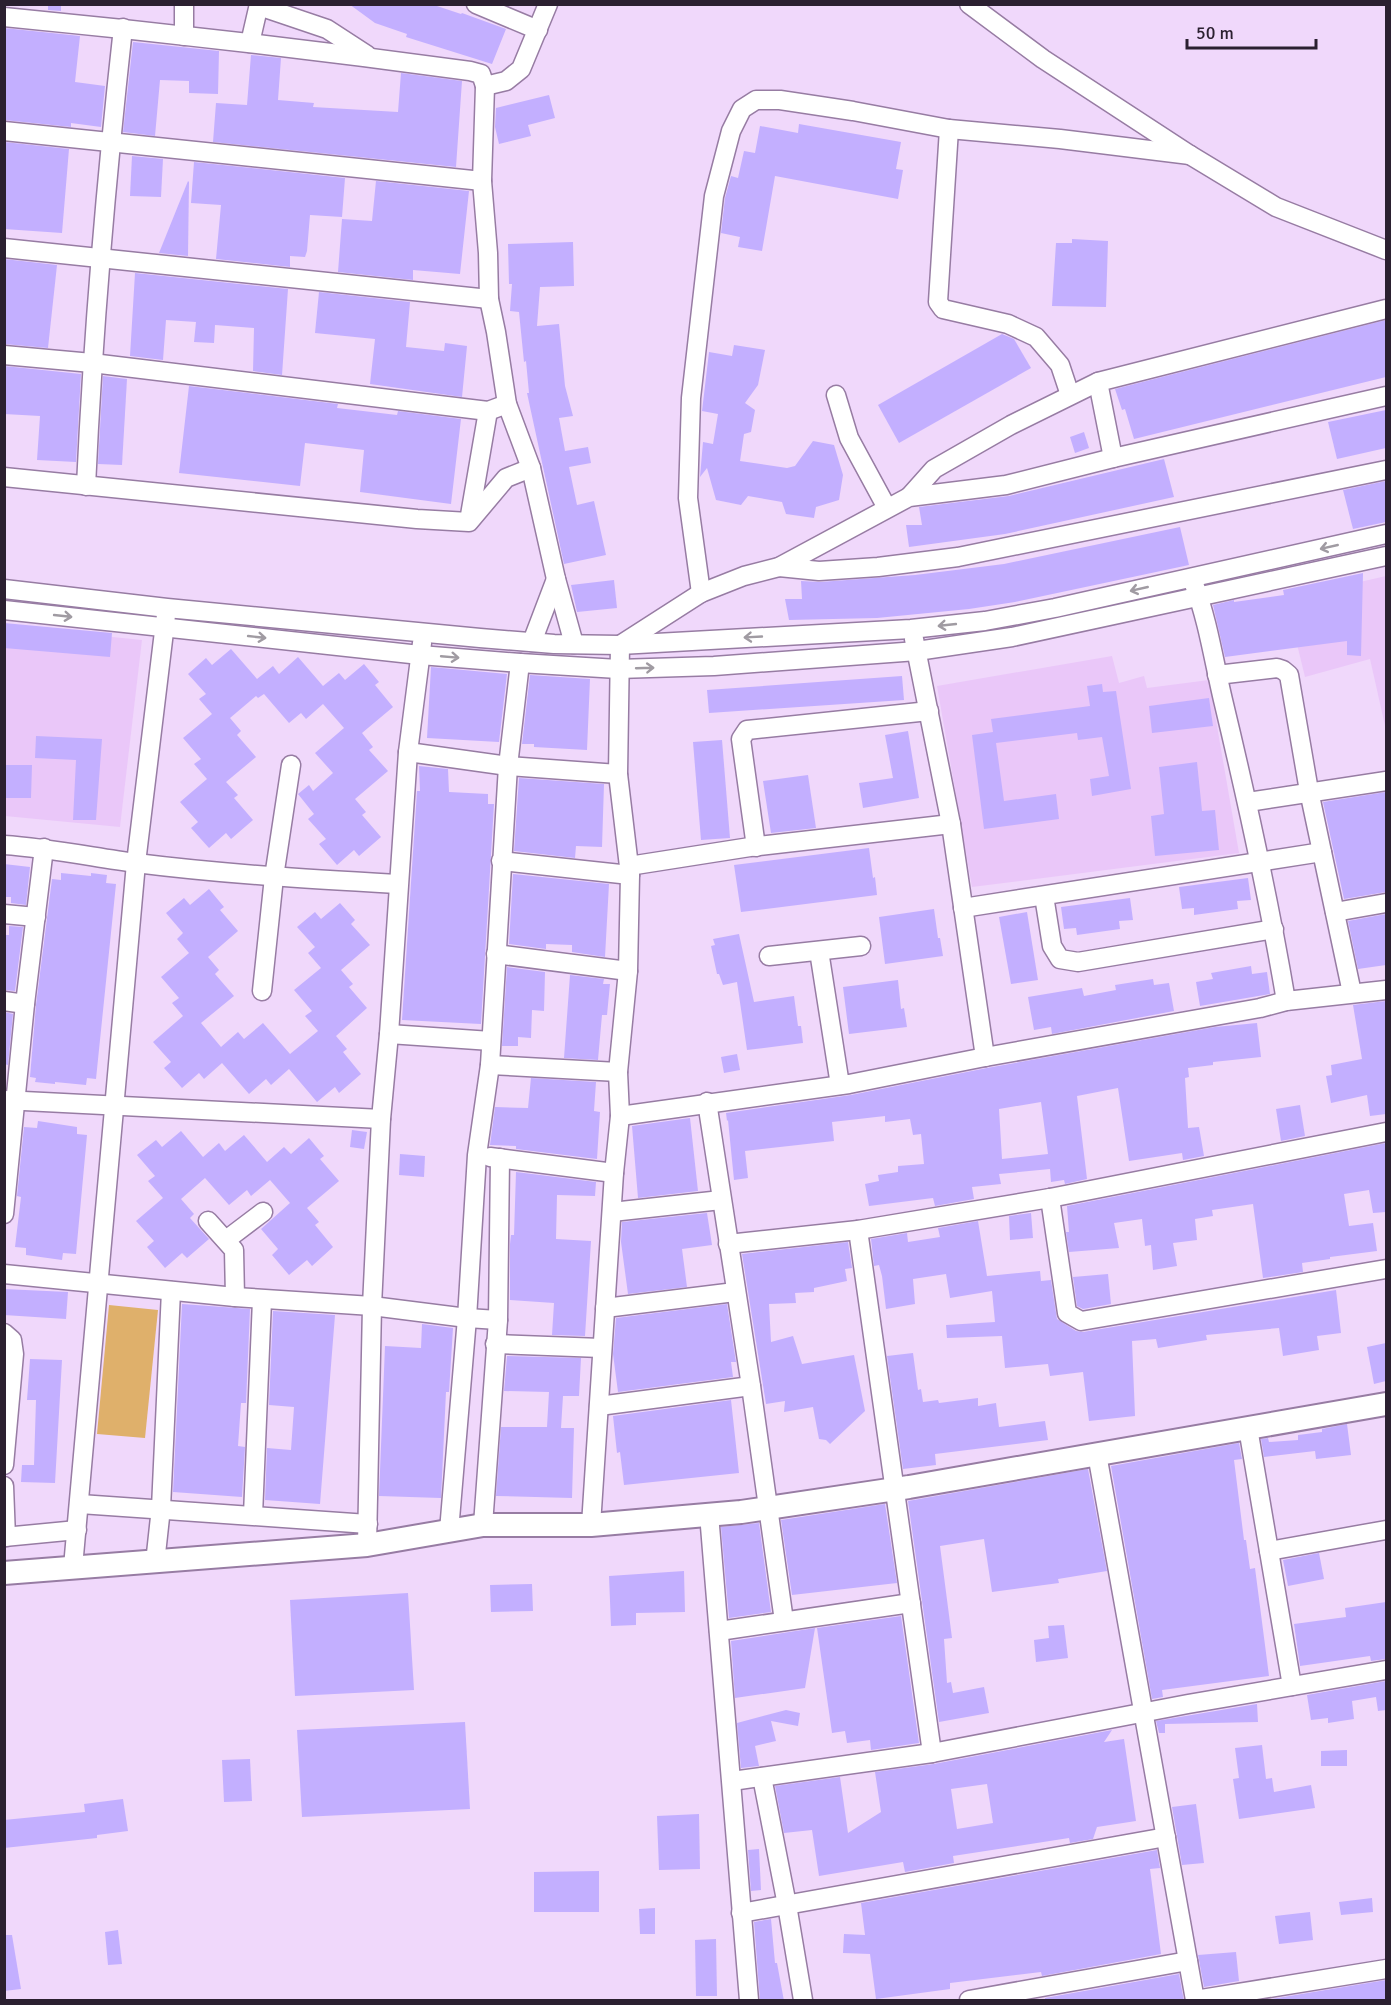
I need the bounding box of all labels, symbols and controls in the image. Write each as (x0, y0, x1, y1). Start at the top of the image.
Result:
scale bar (1187, 12, 1316, 50)
text: 50 m (1196, 22, 1234, 44)
one-way arrow (1320, 542, 1340, 553)
one-way arrow (1130, 584, 1149, 596)
one-way arrow (52, 611, 72, 622)
one-way arrow (938, 620, 958, 631)
one-way arrow (246, 631, 266, 642)
one-way arrow (743, 632, 763, 643)
one-way arrow (440, 652, 460, 663)
one-way arrow (635, 663, 655, 674)

